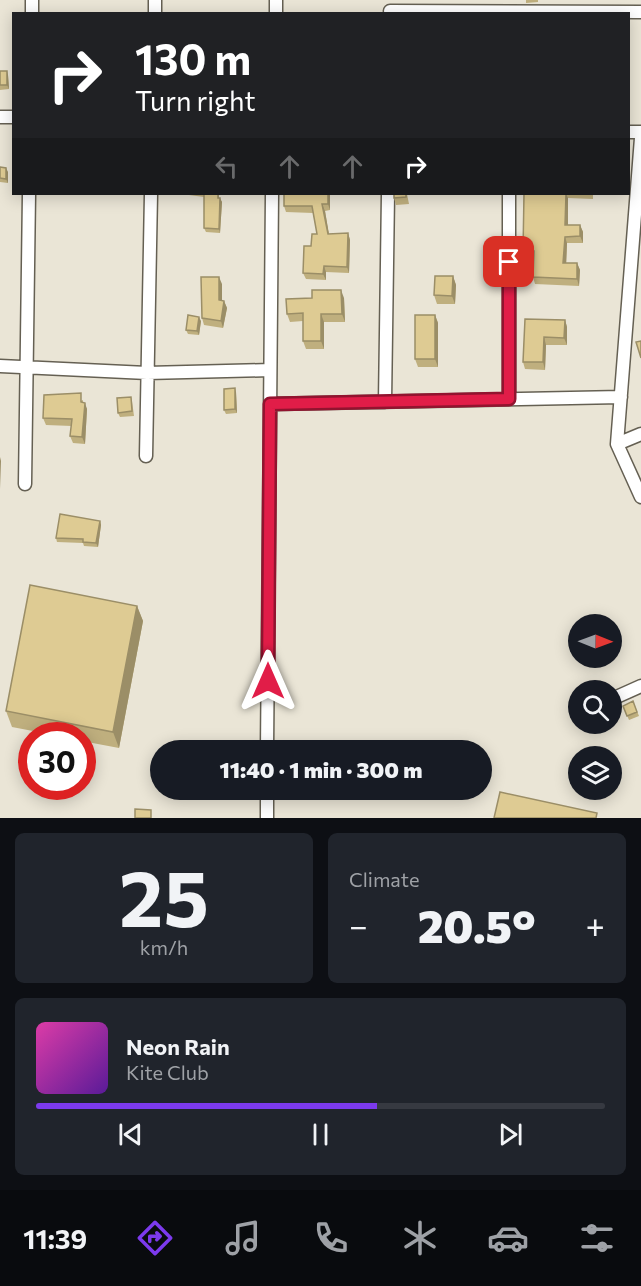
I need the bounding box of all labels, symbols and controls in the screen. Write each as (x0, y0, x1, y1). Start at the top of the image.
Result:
text: 130 m (135, 32, 251, 84)
icon: right (36, 36, 114, 114)
text: Turn right (135, 84, 255, 117)
icon: left (210, 150, 243, 183)
icon: ahead (273, 150, 306, 183)
icon: ahead (336, 150, 369, 183)
icon: right (399, 150, 432, 183)
pin (483, 236, 534, 287)
icon: arrive (492, 245, 525, 278)
north arrow (568, 614, 622, 668)
map controls (568, 614, 622, 800)
position arrow (236, 649, 300, 713)
button: search (568, 680, 622, 734)
speed limit sign: 30 (18, 722, 96, 800)
button: layers (568, 746, 622, 800)
text: 11:40 · 1 min · 300 m (220, 756, 422, 783)
text: 25 (119, 848, 209, 943)
text: Climate (349, 867, 419, 891)
text: 20.5° (418, 897, 536, 952)
text: − (349, 904, 368, 945)
text: + (586, 904, 605, 945)
text: km/h (140, 935, 188, 959)
text: Neon Rain (126, 1033, 230, 1060)
text: Kite Club (126, 1060, 209, 1084)
icon: previous (114, 1118, 147, 1151)
icon: pause (304, 1118, 337, 1151)
icon: next (494, 1118, 527, 1151)
icon: directions (134, 1217, 176, 1259)
icon: music (222, 1217, 264, 1259)
icon: phone (310, 1217, 352, 1259)
icon: climate (399, 1217, 441, 1259)
icon: car (487, 1217, 529, 1259)
icon: filters (576, 1217, 618, 1259)
text: 11:39 (23, 1222, 87, 1255)

